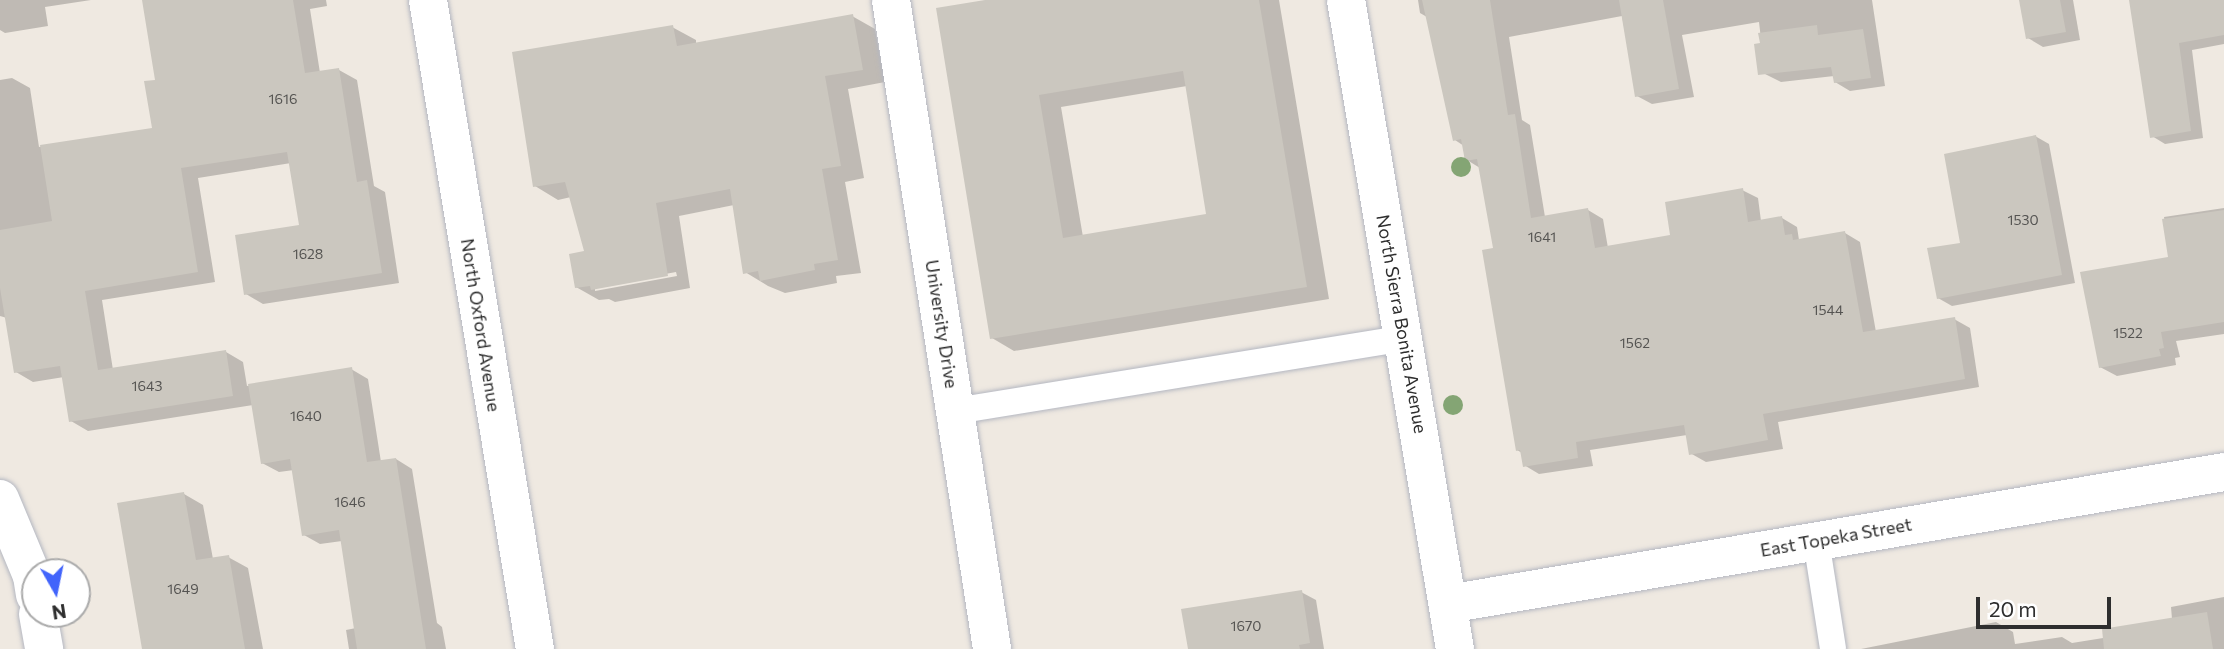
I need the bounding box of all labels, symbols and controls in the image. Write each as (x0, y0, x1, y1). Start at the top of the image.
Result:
house number: 1616 (269, 91, 297, 107)
house number: 1530 (2007, 212, 2039, 228)
street label: North Sierra Bonita Avenue (1372, 213, 1432, 435)
house number: 1641 (1528, 229, 1556, 245)
street label: North Oxford Avenue (457, 237, 505, 413)
house number: 1628 (293, 246, 323, 262)
street label: University Drive (921, 258, 963, 390)
house number: 1544 (1813, 302, 1843, 318)
house number: 1522 (2113, 325, 2143, 341)
house number: 1562 (1620, 335, 1650, 351)
house number: 1643 (132, 378, 162, 394)
house number: 1640 (290, 408, 322, 424)
house number: 1646 (334, 494, 366, 510)
street label: East Topeka Street (1758, 513, 1914, 561)
north arrow (21, 558, 91, 628)
house number: 1649 (167, 581, 199, 597)
scale bar (1979, 582, 2114, 626)
text: 20 m (1989, 596, 2037, 621)
text: N (50, 600, 68, 625)
house number: 1670 (1231, 618, 1261, 634)

